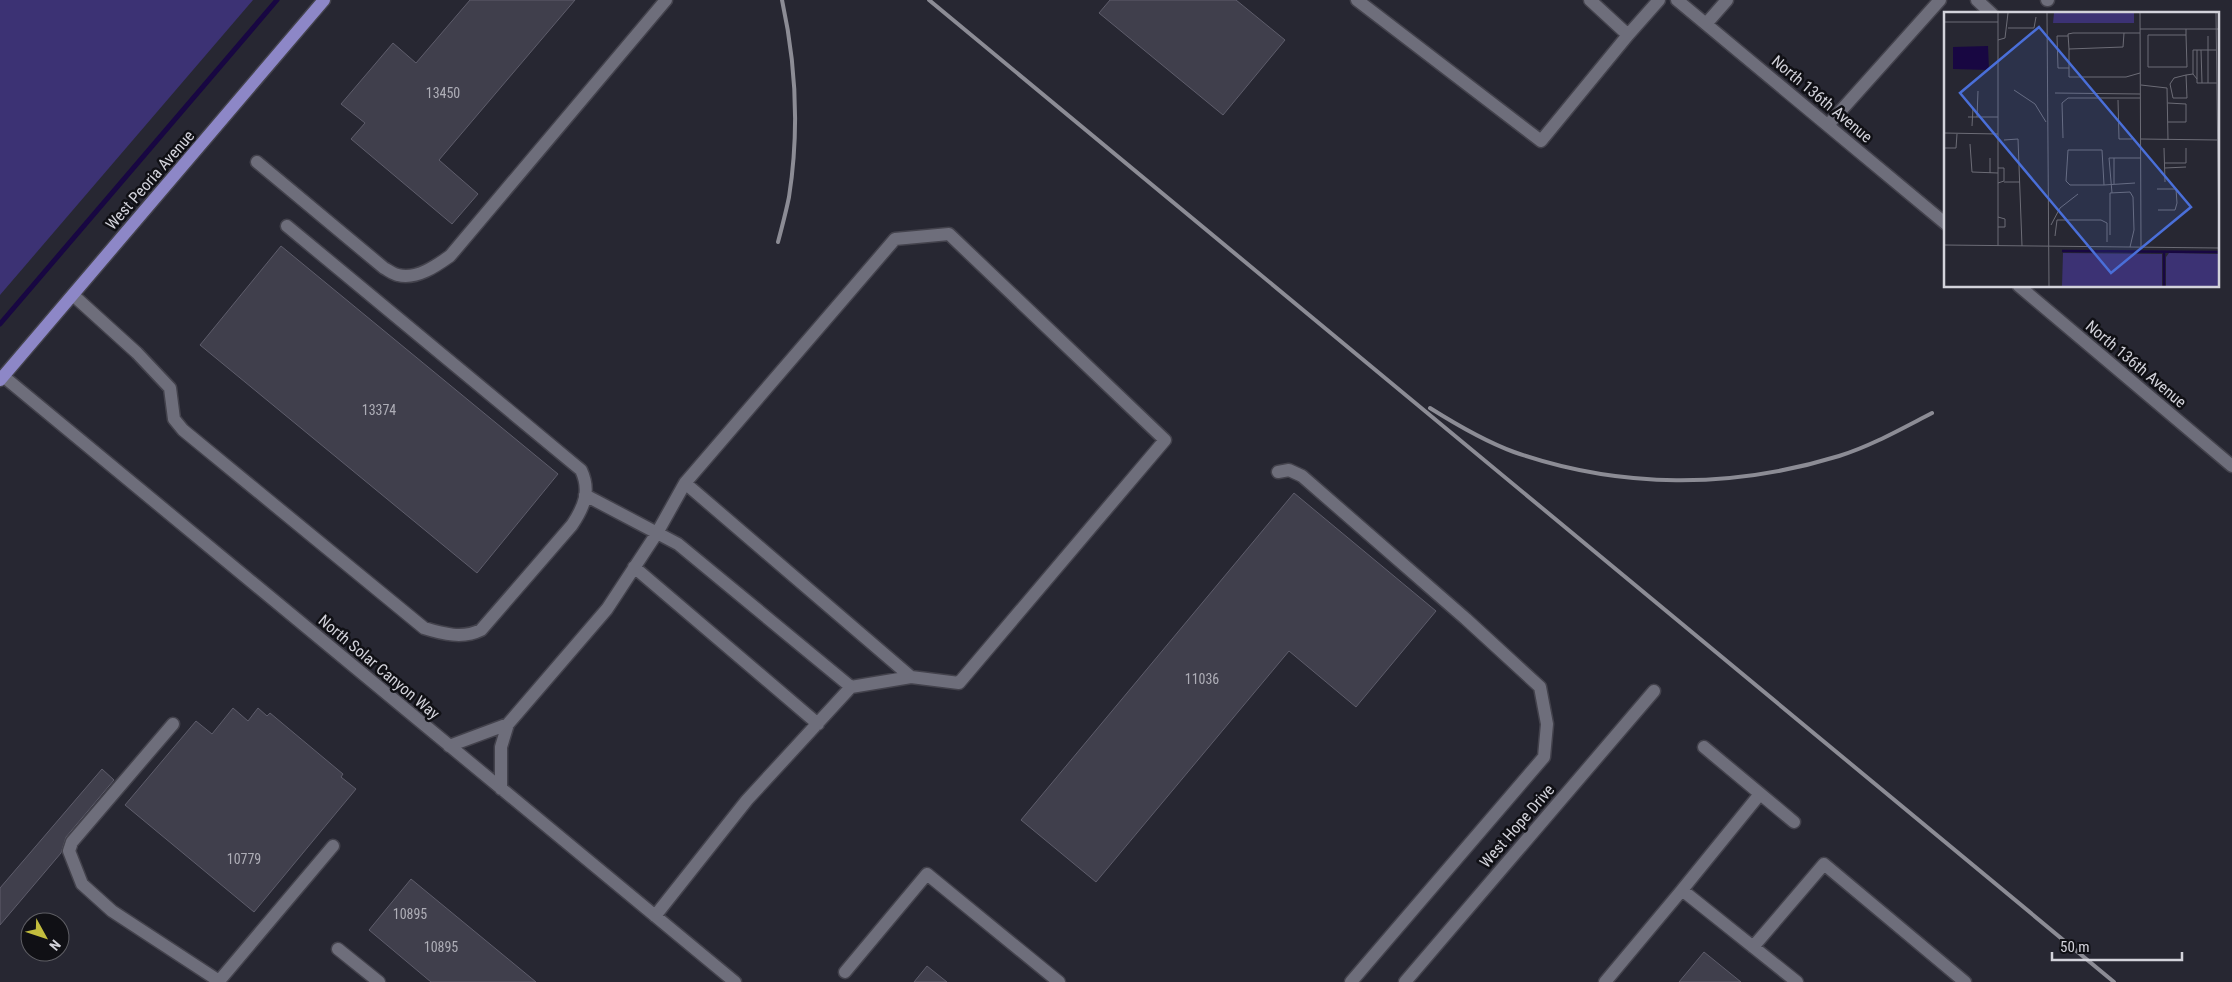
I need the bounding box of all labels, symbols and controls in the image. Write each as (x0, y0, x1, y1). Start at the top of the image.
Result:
inset map (1944, 12, 2220, 288)
street label: North 136th Avenue (1768, 51, 1876, 147)
house number: 13450 (426, 85, 460, 101)
street label: West Peoria Avenue (102, 126, 198, 234)
street label: North 136th Avenue (2082, 316, 2190, 412)
house number: 13374 (362, 402, 396, 418)
street label: North Solar Canyon Way (315, 611, 444, 723)
house number: 11036 (1185, 671, 1219, 687)
street label: West Hope Drive (1476, 780, 1558, 872)
house number: 10779 (227, 851, 261, 867)
house number: 10895 (393, 906, 427, 922)
north arrow (20, 912, 70, 962)
scale bar (2052, 930, 2182, 962)
text: N (46, 937, 64, 954)
text: 50 m (2060, 938, 2090, 956)
house number: 10895 (424, 939, 458, 955)

